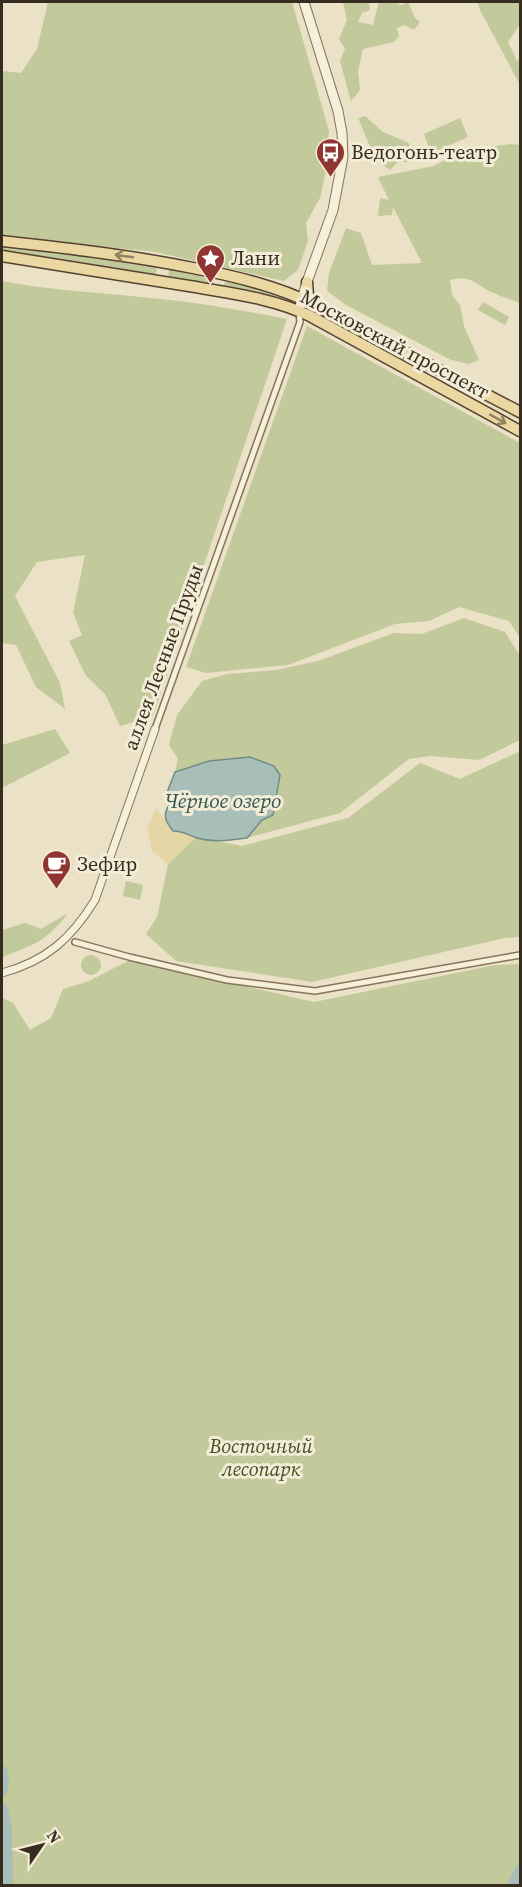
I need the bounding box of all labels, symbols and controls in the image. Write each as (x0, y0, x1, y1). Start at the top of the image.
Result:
bus stop icon: Ведогонь-театр (314, 136, 346, 178)
place label: Ведогонь-театр (351, 138, 497, 166)
place icon: Лани (194, 242, 226, 284)
place label: Лани (231, 244, 280, 272)
one-way arrow (114, 250, 134, 261)
street label: Московский проспект (296, 282, 495, 406)
one-way arrow (489, 413, 506, 425)
street label: аллея Лесные Пруды (116, 560, 210, 754)
water label: Чёрное озеро (165, 786, 281, 815)
cafe icon: Зефир (40, 848, 72, 890)
place label: Зефир (77, 850, 137, 878)
park label: Восточный лесопарк (208, 1432, 313, 1483)
north arrow (12, 1815, 72, 1875)
text: N (42, 1825, 67, 1848)

